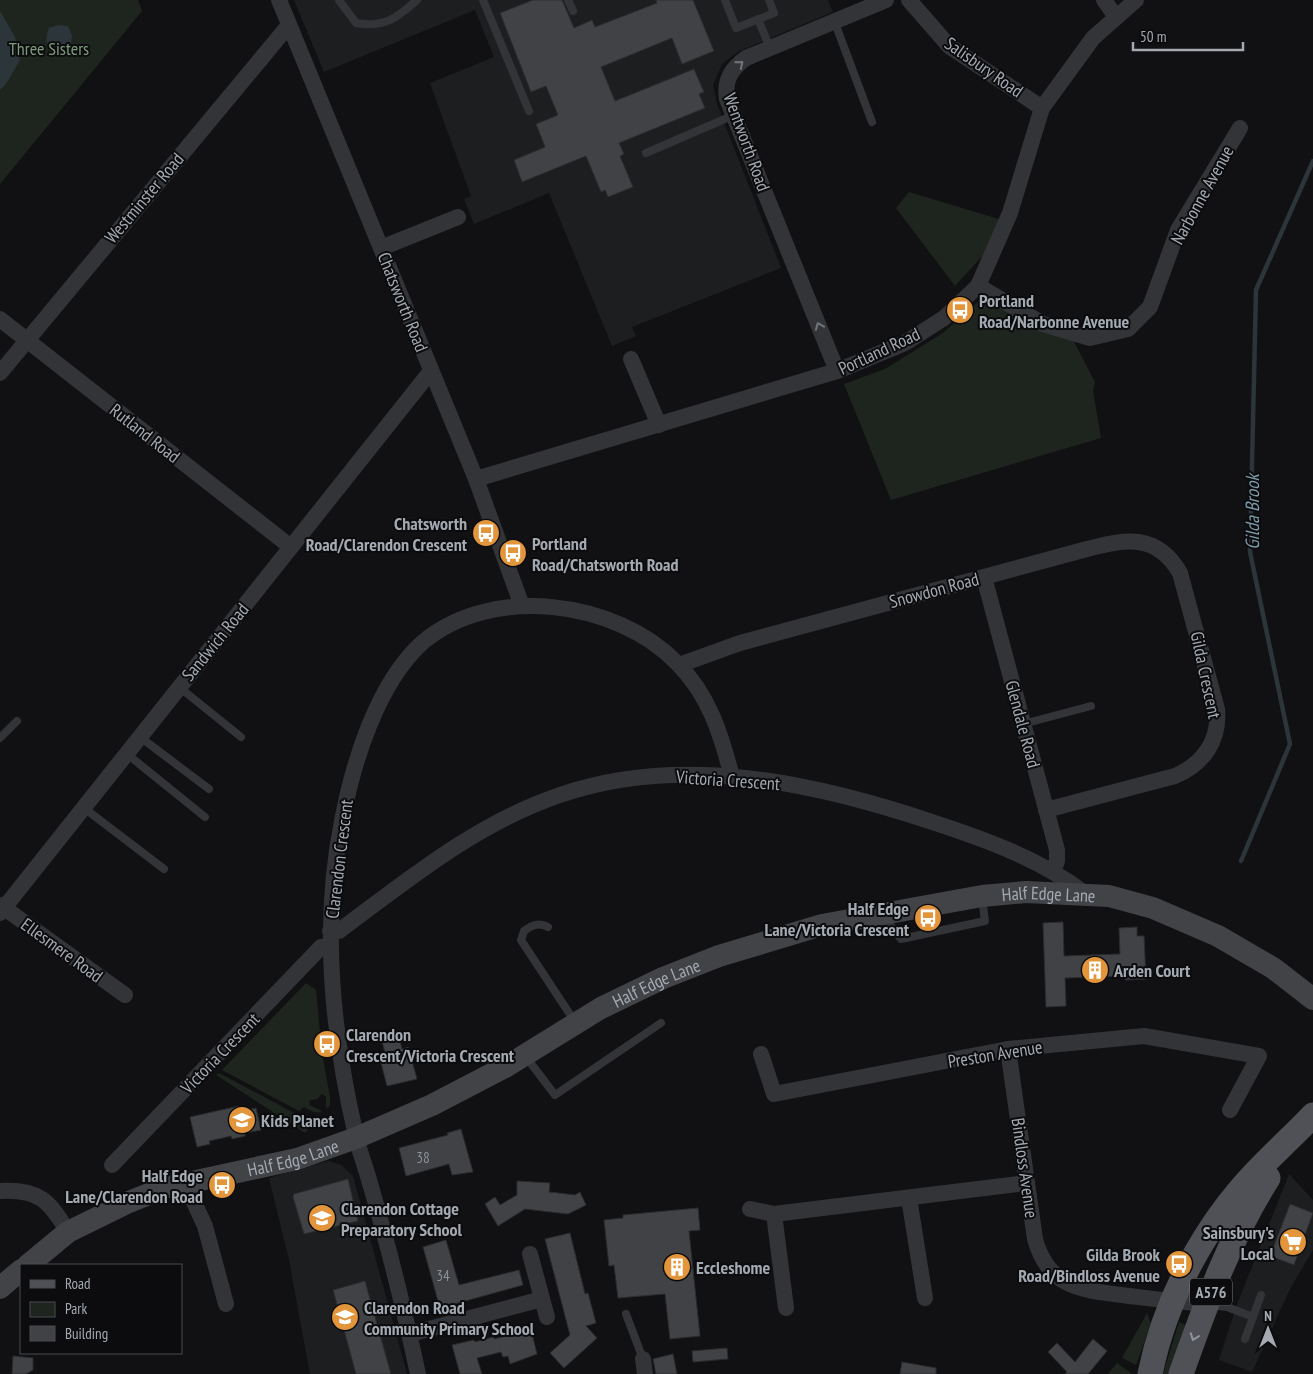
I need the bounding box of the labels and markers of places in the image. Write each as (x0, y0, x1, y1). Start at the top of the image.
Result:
place label: Portland Road/Narbonne Avenue (979, 289, 1129, 333)
bus stop icon: Portland Road/Narbonne Avenue (945, 295, 975, 325)
place label: Chatsworth Road/Clarendon Crescent (306, 512, 468, 556)
bus stop icon: Chatsworth Road/Clarendon Crescent (471, 518, 501, 548)
place label: Portland Road/Chatsworth Road (532, 532, 678, 576)
bus stop icon: Portland Road/Chatsworth Road (498, 538, 528, 568)
place label: Half Edge Lane/Victoria Crescent (765, 897, 910, 941)
bus stop icon: Half Edge Lane/Victoria Crescent (913, 903, 943, 933)
building icon: Arden Court (1080, 955, 1110, 985)
place label: Arden Court (1113, 959, 1191, 982)
place label: Clarendon Crescent/Victoria Crescent (346, 1023, 515, 1067)
bus stop icon: Clarendon Crescent/Victoria Crescent (312, 1029, 342, 1059)
school or university icon: Kids Planet (227, 1105, 257, 1135)
place label: Kids Planet (261, 1109, 335, 1132)
place label: Half Edge Lane/Clarendon Road (65, 1164, 203, 1208)
bus stop icon: Half Edge Lane/Clarendon Road (207, 1170, 237, 1200)
place label: Clarendon Cottage Preparatory School (341, 1197, 463, 1241)
school or university icon: Clarendon Cottage Preparatory School (307, 1203, 337, 1233)
place label: Sainsbury's Local (1203, 1221, 1275, 1265)
supermarket icon: Sainsbury's Local (1278, 1227, 1308, 1257)
place label: Gilda Brook Road/Bindloss Avenue (1018, 1243, 1161, 1287)
bus stop icon: Gilda Brook Road/Bindloss Avenue (1164, 1249, 1194, 1279)
building icon: Eccleshome (662, 1252, 692, 1282)
place label: Eccleshome (696, 1256, 771, 1279)
place label: Clarendon Road Community Primary School (364, 1296, 535, 1340)
school or university icon: Clarendon Road Community Primary School (330, 1302, 360, 1332)

